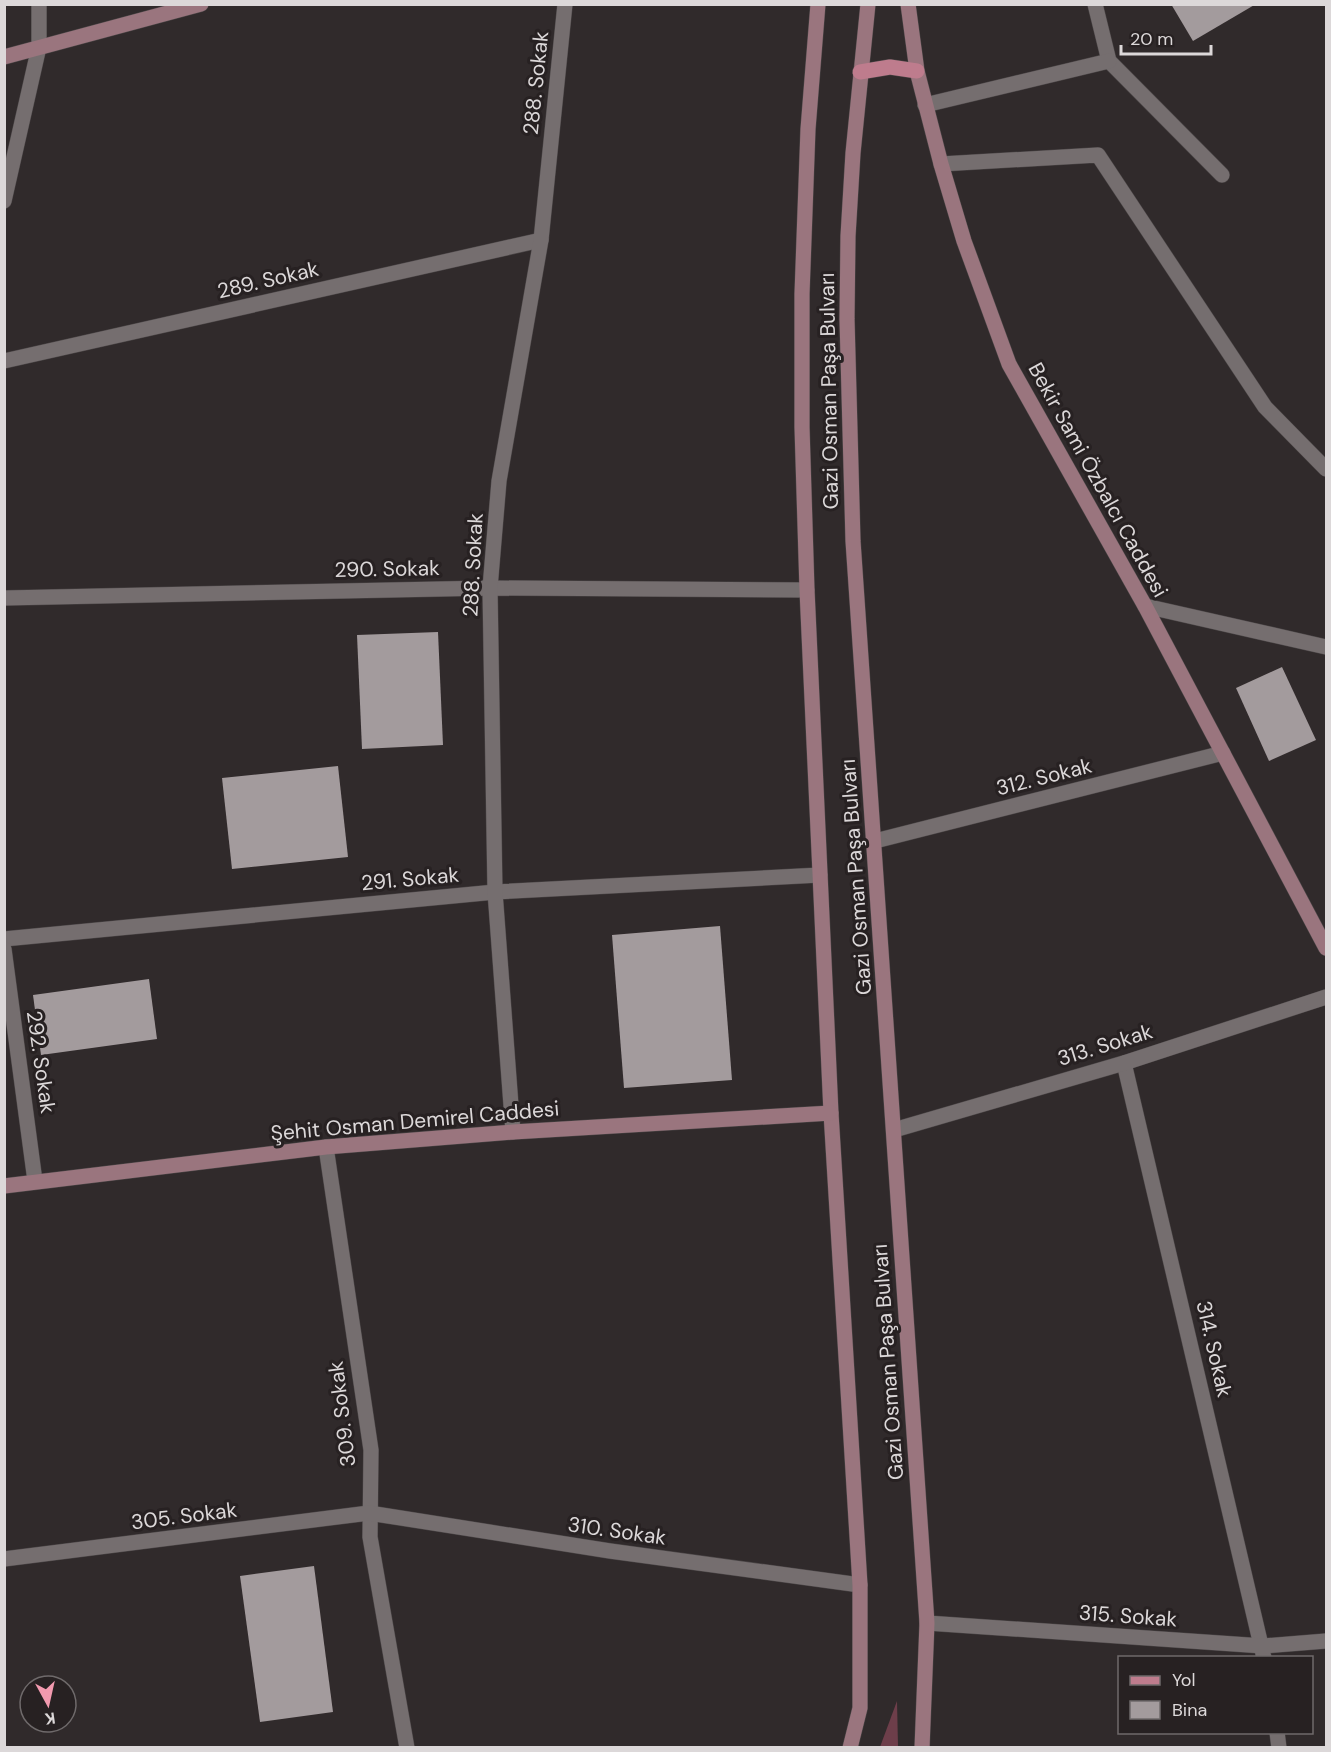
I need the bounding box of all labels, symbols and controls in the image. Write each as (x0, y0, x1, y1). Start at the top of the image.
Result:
scale bar (1121, 18, 1211, 56)
text: 20 m (1130, 27, 1173, 51)
street label: 288. Sokak (517, 29, 555, 136)
street label: 289. Sokak (215, 255, 322, 305)
street label: Gazi Osman Paşa Bulvarı (813, 272, 845, 510)
street label: Bekir Sami Özbalcı Caddesi (1022, 358, 1174, 602)
street label: 288. Sokak (456, 512, 490, 618)
street label: 290. Sokak (334, 554, 440, 584)
street label: 312. Sokak (993, 752, 1095, 802)
street label: Gazi Osman Paşa Bulvarı (834, 758, 878, 996)
street label: 291. Sokak (360, 861, 461, 897)
street label: 292. Sokak (20, 1009, 62, 1116)
street label: 313. Sokak (1054, 1017, 1156, 1073)
street label: Şehit Osman Demirel Caddesi (270, 1094, 560, 1148)
street label: Gazi Osman Paşa Bulvarı (866, 1243, 910, 1481)
street label: 314. Sokak (1189, 1298, 1239, 1400)
street label: 309. Sokak (322, 1359, 362, 1468)
street label: 305. Sokak (129, 1496, 239, 1536)
street label: 310. Sokak (566, 1510, 668, 1552)
street label: 315. Sokak (1078, 1599, 1178, 1633)
legend (1118, 1656, 1313, 1734)
text: Yol (1172, 1668, 1196, 1692)
north arrow (18, 1674, 78, 1734)
text: Bina (1172, 1698, 1207, 1722)
text: K (43, 1707, 57, 1730)

